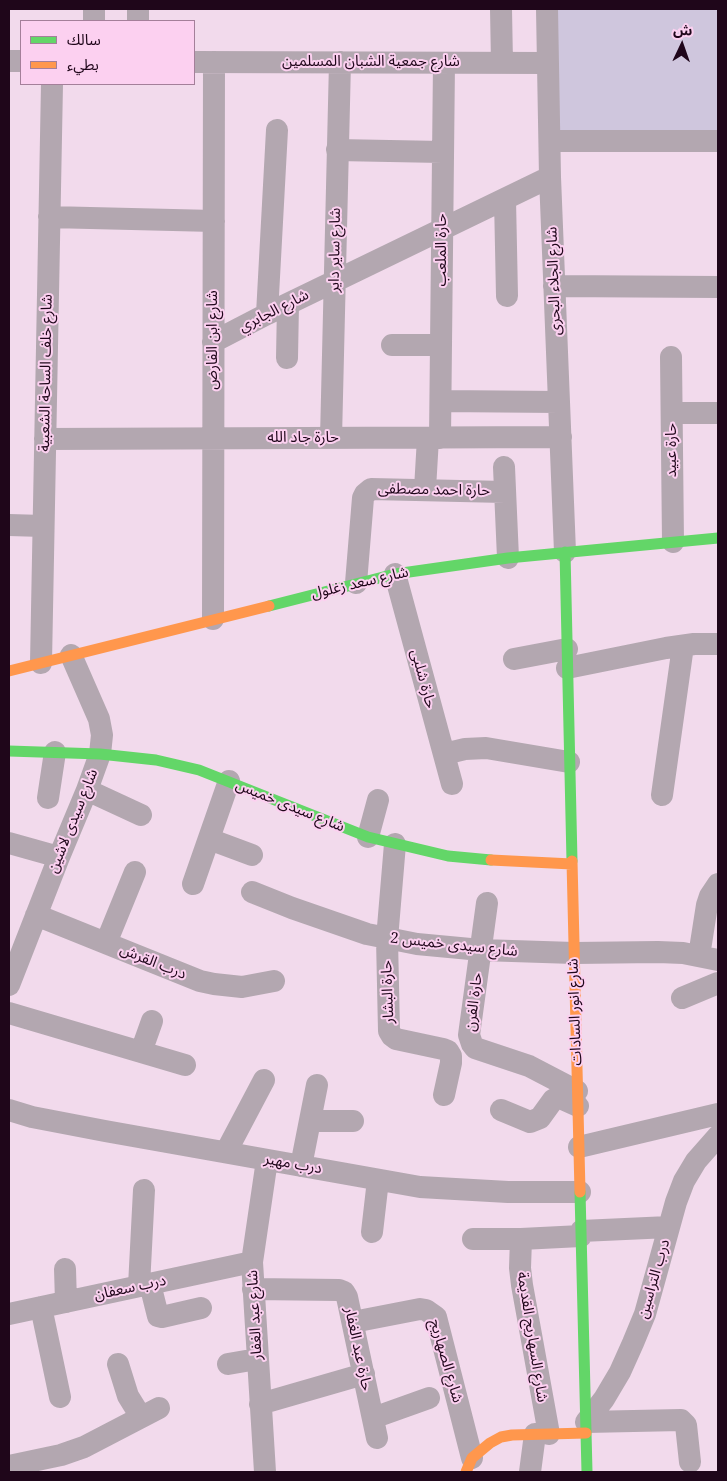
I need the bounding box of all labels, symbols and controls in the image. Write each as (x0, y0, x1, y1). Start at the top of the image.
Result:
legend (20, 20, 195, 85)
north arrow (657, 20, 707, 70)
text: ش (673, 20, 693, 40)
text: سالك (67, 29, 101, 49)
street label: شارع جمعية الشبان المسلمين (282, 53, 460, 71)
text: بطيء (67, 54, 99, 74)
street label: شارع ساير داير (325, 207, 345, 293)
street label: حارة الملعب (433, 214, 451, 286)
street label: شارع الجلاء البحرى (543, 226, 565, 336)
street label: شارع الجابري (236, 286, 312, 336)
street label: شارع ابن الفارض (204, 290, 222, 390)
street label: شارع خلف الساحة الشعبية (36, 294, 56, 452)
street label: حارة عبيد (663, 423, 681, 477)
street label: حارة جاد الله (267, 429, 339, 447)
street label: حارة احمد مصطفى (378, 480, 490, 500)
street label: شارع سعد زغلول (310, 563, 410, 603)
street label: حارة شلبى (406, 647, 440, 711)
street label: شارع سيدى لاشين (44, 766, 102, 876)
street label: شارع سيدى خميس (233, 776, 347, 836)
street label: شارع سيدى خميس 2 (389, 929, 519, 961)
street label: درب القرش (117, 941, 189, 983)
street label: شارع انور السادات (564, 958, 586, 1066)
street label: حارة البشار (378, 960, 398, 1024)
street label: حارة الفرن (461, 972, 487, 1032)
street label: درب مهير (263, 1150, 323, 1178)
street label: درب التراسين (634, 1237, 674, 1321)
street label: شارع عبد الغفار (244, 1269, 266, 1361)
street label: شارع السهاريج القديمة (513, 1270, 551, 1404)
street label: درب سعفان (92, 1272, 168, 1304)
street label: حارة عبد الغفار (340, 1305, 376, 1393)
street label: شارع الصهاريج (425, 1317, 467, 1405)

